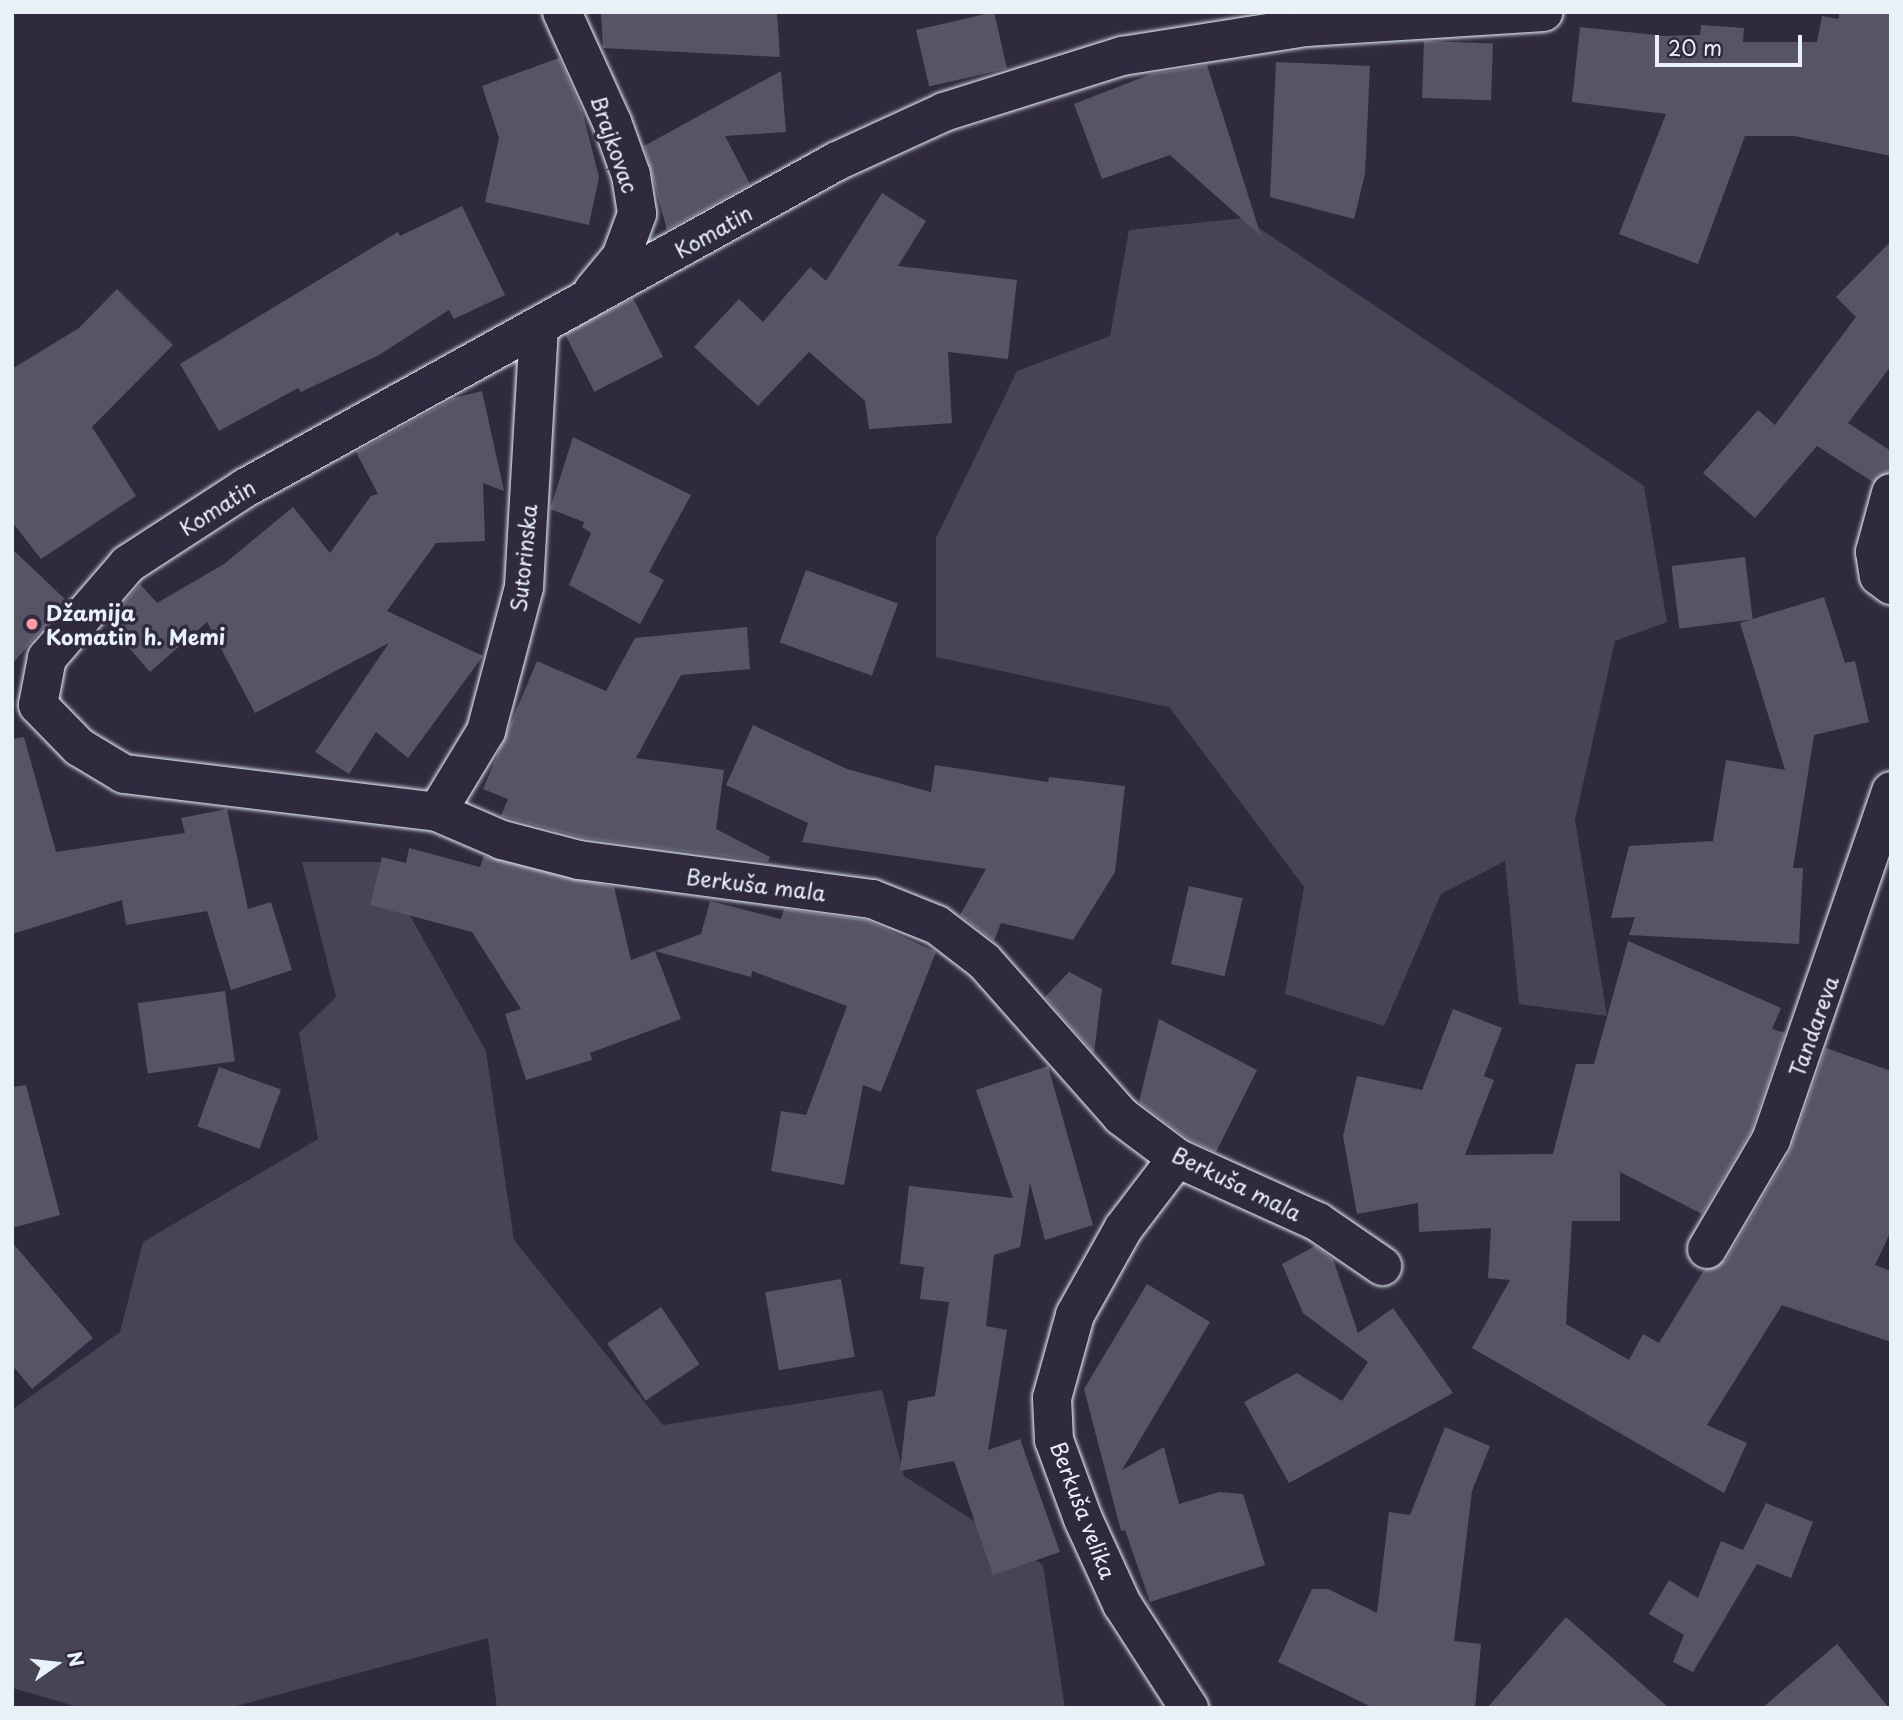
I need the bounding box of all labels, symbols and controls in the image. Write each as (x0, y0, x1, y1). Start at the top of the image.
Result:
scale bar (1658, 21, 1805, 65)
text: 20 m (1668, 31, 1722, 63)
street label: Brajkovac (587, 92, 643, 196)
street label: Komatin (670, 199, 756, 263)
street label: Komatin (174, 474, 260, 540)
street label: Sutorinska (505, 503, 541, 613)
place label: Džamija Komatin h. Memi (46, 599, 226, 649)
marker: Džamija Komatin h. Memi (24, 616, 40, 632)
street label: Berkuša mala (685, 863, 827, 905)
street label: Tandareva (1783, 972, 1843, 1080)
street label: Berkuša mala (1169, 1141, 1305, 1225)
street label: Berkuša velika (1046, 1437, 1122, 1583)
north arrow (21, 1629, 91, 1699)
text: N (61, 1648, 92, 1670)

